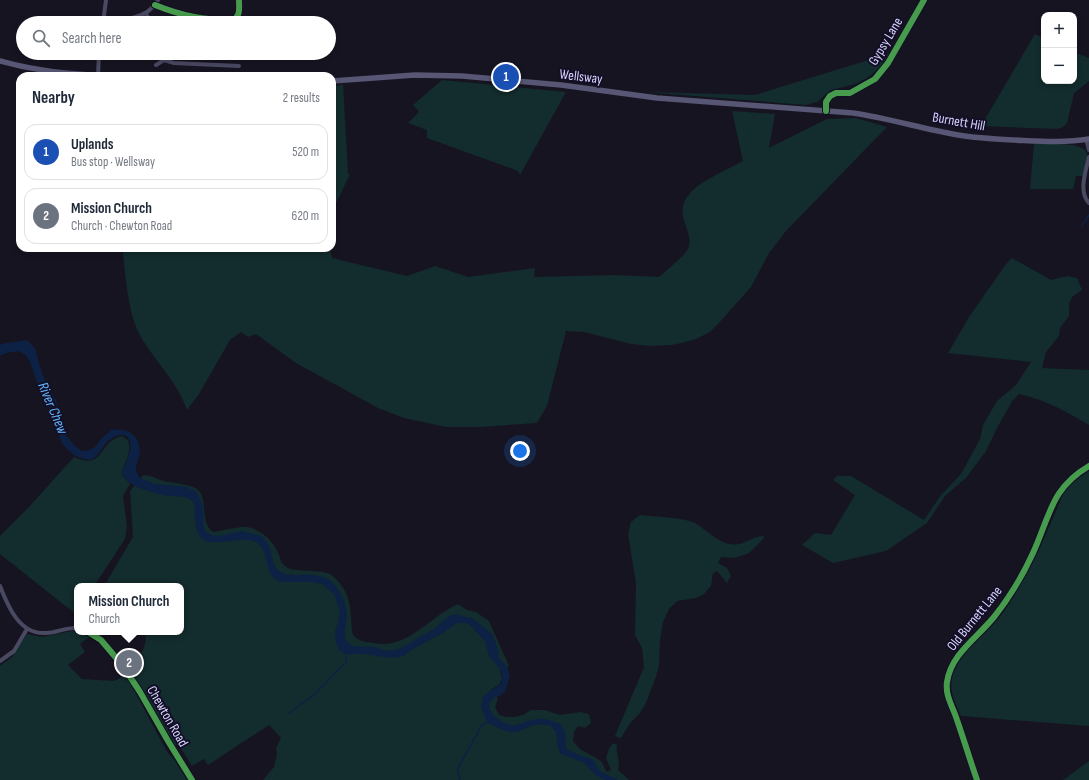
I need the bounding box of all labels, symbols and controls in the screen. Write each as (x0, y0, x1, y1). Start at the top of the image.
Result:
map controls (1041, 12, 1077, 84)
button: + (1041, 12, 1077, 48)
street label: Gypsy Lane (865, 14, 906, 68)
search box (16, 16, 336, 60)
icon: search (30, 27, 52, 49)
text: Search here (62, 29, 122, 48)
button: − (1041, 48, 1077, 84)
pin: 1 (493, 62, 519, 92)
street label: Wellsway (559, 65, 604, 88)
text: Nearby (32, 88, 75, 108)
text: 2 results (283, 90, 320, 106)
street label: Burnett Hill (931, 108, 987, 134)
text: Uplands (71, 135, 113, 154)
text: 1 (43, 144, 49, 160)
text: 520 m (292, 144, 319, 160)
text: Bus stop · Wellsway (71, 154, 155, 170)
text: Mission Church (71, 199, 152, 218)
text: 2 (43, 208, 49, 224)
text: 620 m (292, 208, 319, 224)
text: Church · Chewton Road (71, 218, 172, 234)
water label: River Chew (33, 379, 72, 438)
your location (510, 441, 530, 461)
popup (74, 583, 184, 635)
street label: Old Burnett Lane (943, 583, 1006, 654)
text: Mission Church (89, 592, 169, 611)
text: Church (89, 611, 120, 627)
pin: 2 (116, 648, 142, 678)
street label: Chewton Road (143, 683, 192, 750)

